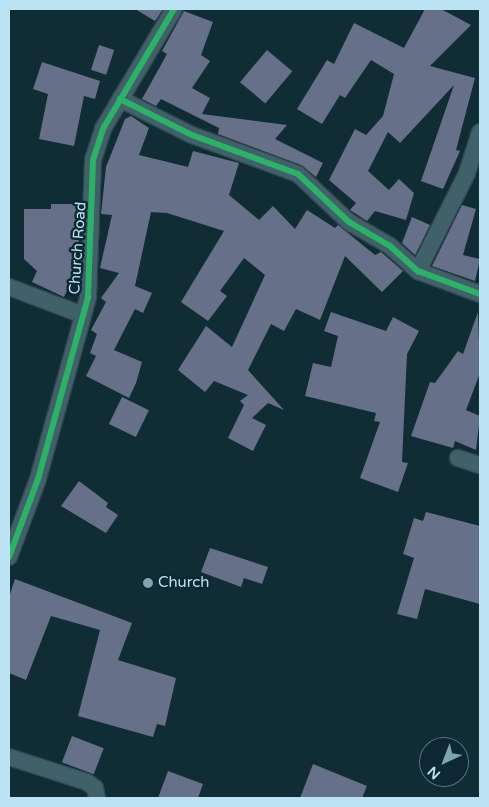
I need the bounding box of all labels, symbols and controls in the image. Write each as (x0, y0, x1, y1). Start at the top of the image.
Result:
street label: Church Road (66, 201, 90, 295)
place label: Church (158, 574, 209, 592)
marker: Church (142, 577, 154, 589)
north arrow (419, 737, 469, 787)
text: N (424, 763, 444, 783)

